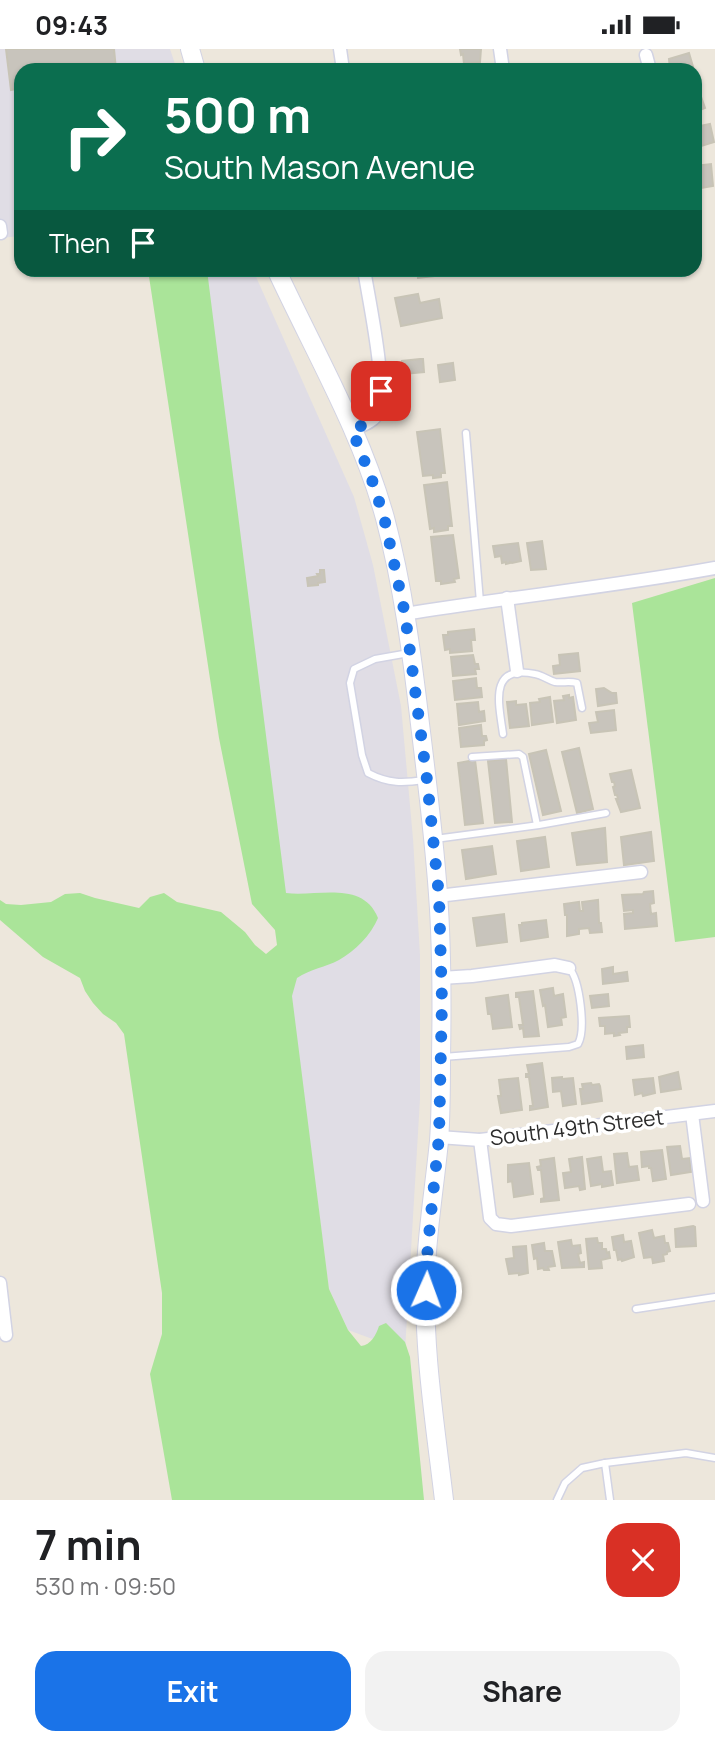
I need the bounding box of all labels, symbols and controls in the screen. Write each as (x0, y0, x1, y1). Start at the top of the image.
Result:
text: 09:43 (35, 7, 108, 43)
text: 500 m (164, 81, 311, 148)
icon: right (49, 91, 140, 182)
text: South Mason Avenue (164, 145, 475, 189)
icon: arrive (124, 224, 162, 262)
text: Then (49, 225, 110, 261)
pin (351, 361, 411, 421)
icon: arrive (362, 372, 400, 410)
street label: South 49th Street (488, 1102, 665, 1152)
position arrow (389, 1253, 463, 1327)
text: 7 min (35, 1515, 142, 1573)
button: close (606, 1523, 680, 1597)
text: 530 m · 09:50 (35, 1570, 176, 1602)
button: Exit (35, 1651, 351, 1731)
button: Share (365, 1651, 680, 1731)

